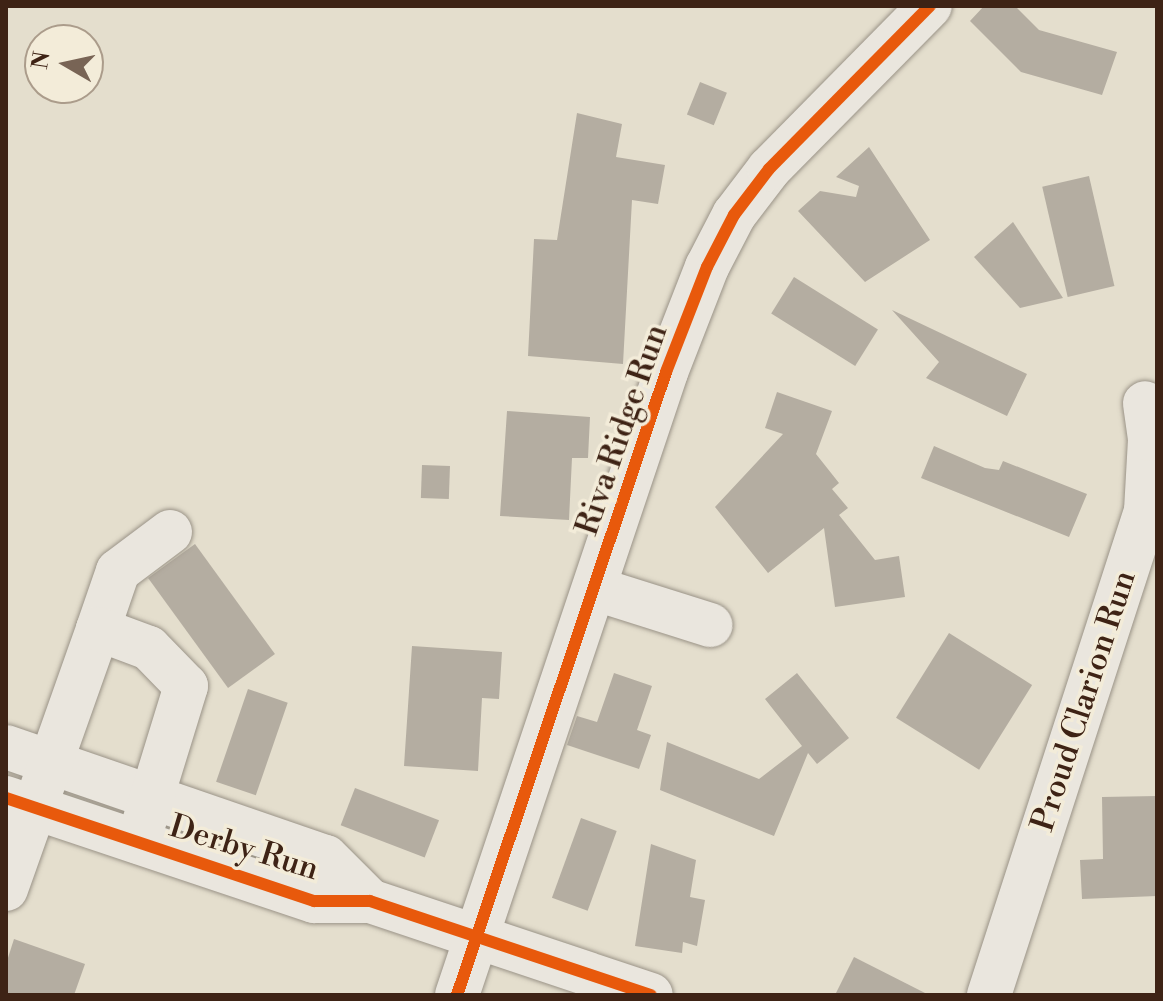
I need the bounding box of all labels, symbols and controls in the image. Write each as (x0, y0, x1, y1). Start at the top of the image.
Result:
north arrow (24, 24, 104, 104)
text: N (27, 50, 56, 71)
street label: Riva Ridge Run (568, 320, 676, 540)
street label: Proud Clarion Run (1024, 566, 1144, 836)
street label: Derby Run (165, 807, 323, 889)

